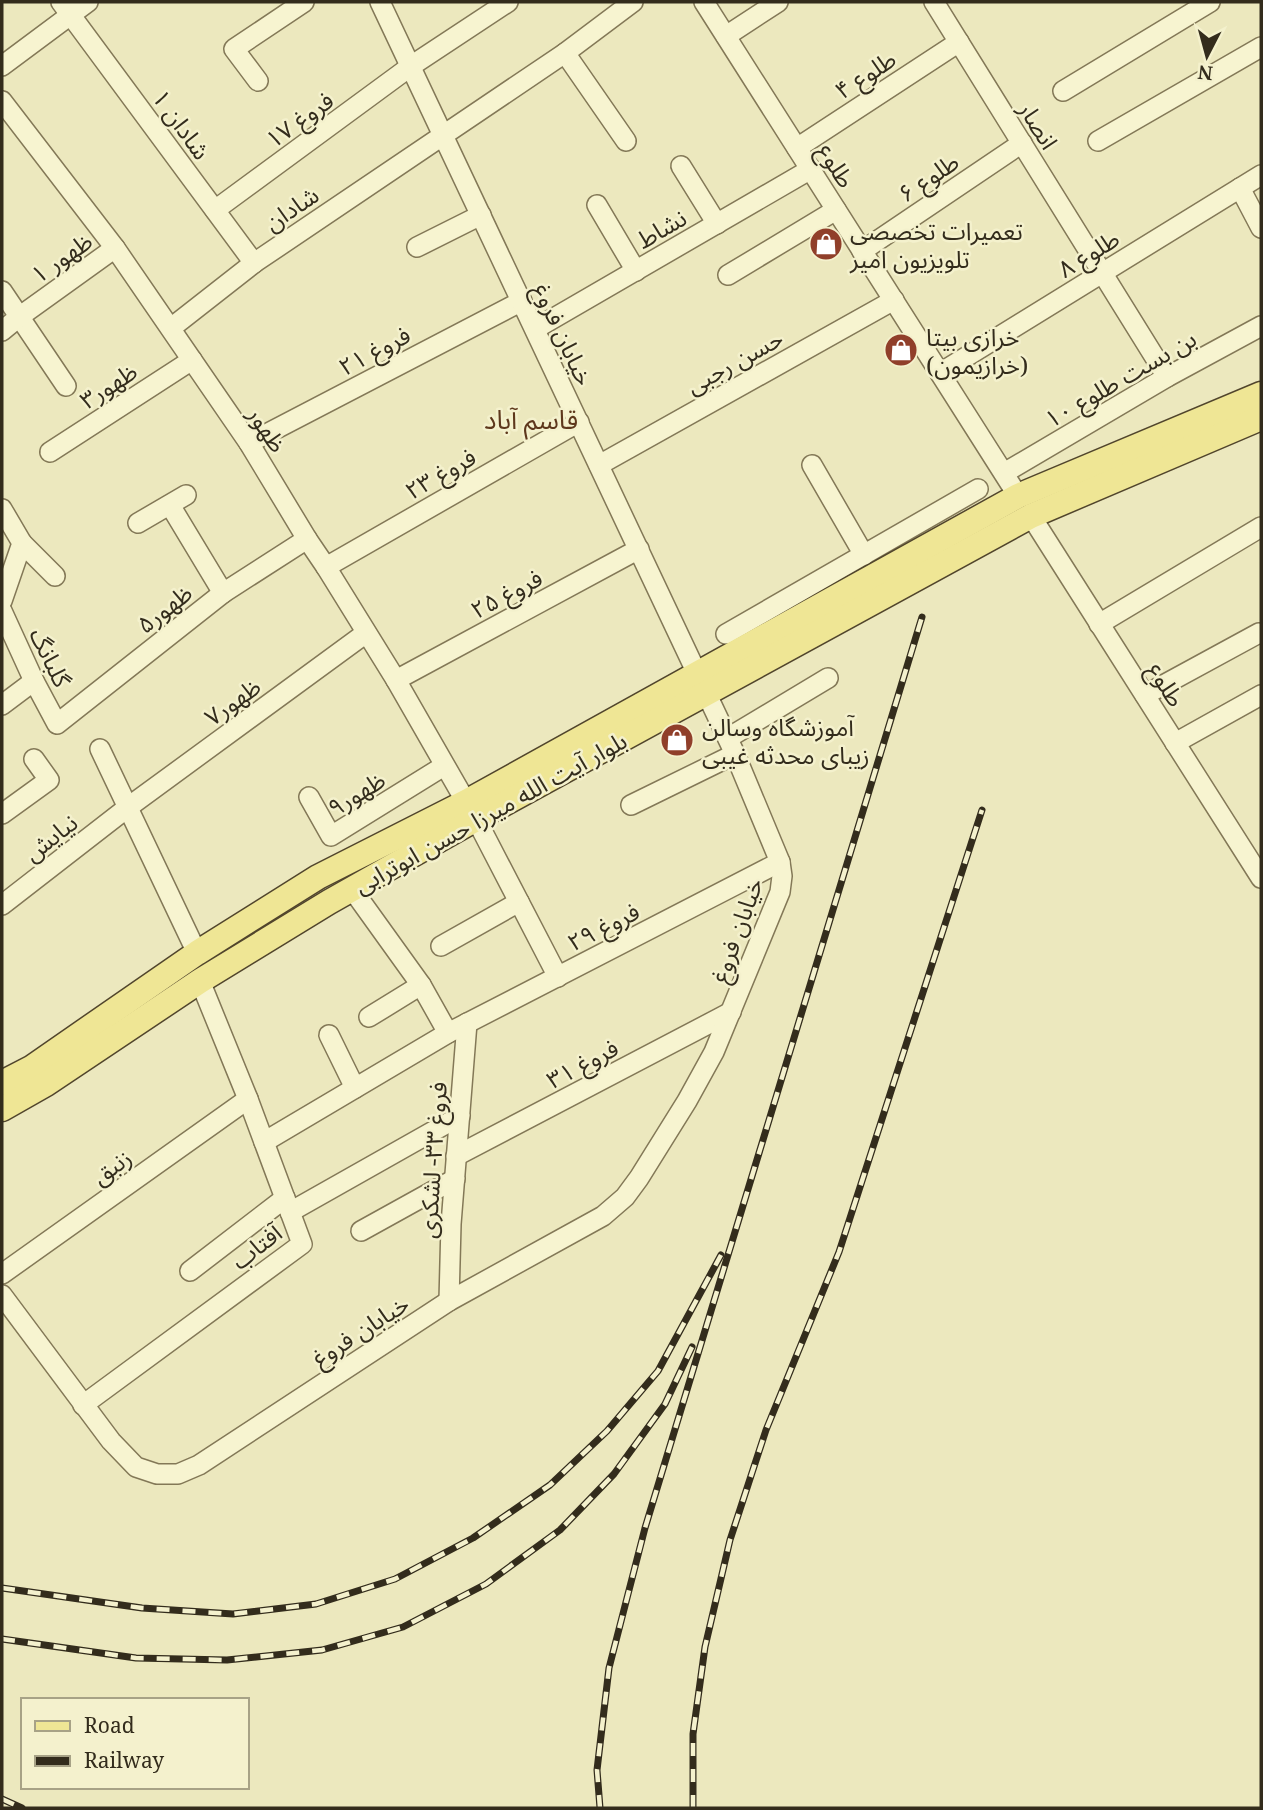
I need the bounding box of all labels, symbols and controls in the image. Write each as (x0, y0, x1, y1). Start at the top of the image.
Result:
north arrow (1172, 21, 1242, 91)
street label: طلوع ۴ (828, 42, 903, 108)
text: N (1196, 59, 1214, 87)
street label: شادان ۱ (145, 82, 219, 166)
street label: فروغ ۱۷ (258, 83, 341, 157)
street label: انصار (1011, 94, 1066, 155)
street label: طلوع (809, 136, 863, 195)
street label: طلوع ۶ (891, 145, 966, 211)
street label: شادان (257, 178, 325, 238)
street label: نشاط (630, 201, 692, 255)
place label: تعمیرات تخصصی تلویزیون امیر (849, 214, 1023, 275)
street label: طلوع ۸ (1051, 221, 1126, 286)
street label: ظهور ۱ (23, 224, 99, 290)
shop icon: تعمیرات تخصصی تلویزیون امیر (807, 225, 845, 263)
street label: خیابان فروغ (524, 277, 602, 391)
street label: فروغ ۲۱ (332, 317, 417, 384)
place label: خرازی بیتا (خرازیمون) (926, 320, 1028, 381)
street label: حسن رجبی (680, 321, 788, 401)
street label: بن بست طلوع ۱۰ (1038, 321, 1203, 437)
shop icon: خرازی بیتا (خرازیمون) (882, 331, 920, 369)
street label: ظهور۳ (73, 354, 143, 416)
street label: ظهور (240, 399, 295, 458)
district label: قاسم آباد (484, 401, 578, 440)
street label: فروغ ۲۳ (398, 439, 483, 508)
street label: فروغ ۲۵ (464, 560, 549, 627)
street label: ظهور۵ (129, 576, 199, 640)
street label: گلبانگ (23, 622, 80, 693)
street label: طلوع (1139, 655, 1193, 714)
street label: ظهور۷ (197, 669, 267, 733)
place label: آموزشگاه وسالن زیبای محدثه غیبی (702, 710, 870, 771)
shop icon: آموزشگاه وسالن زیبای محدثه غیبی (658, 721, 696, 759)
street label: بلوار آیت الله میرزا حسن ابوترابی (348, 723, 632, 901)
street label: ظهور۹ (321, 763, 391, 823)
street label: نيايش (16, 806, 84, 868)
street label: خیابان فروغ (702, 873, 772, 988)
street label: فروغ ۲۹ (561, 894, 646, 960)
street label: فروغ ۳۱ (540, 1030, 625, 1097)
street label: فروغ ۳۳- لشکری (410, 1080, 456, 1240)
street label: زنبق (84, 1140, 138, 1192)
street label: آفتاب (224, 1215, 289, 1276)
street label: خیابان فروغ (305, 1286, 416, 1375)
legend (21, 1698, 248, 1789)
text: Road (84, 1711, 135, 1739)
text: Railway (84, 1746, 164, 1774)

